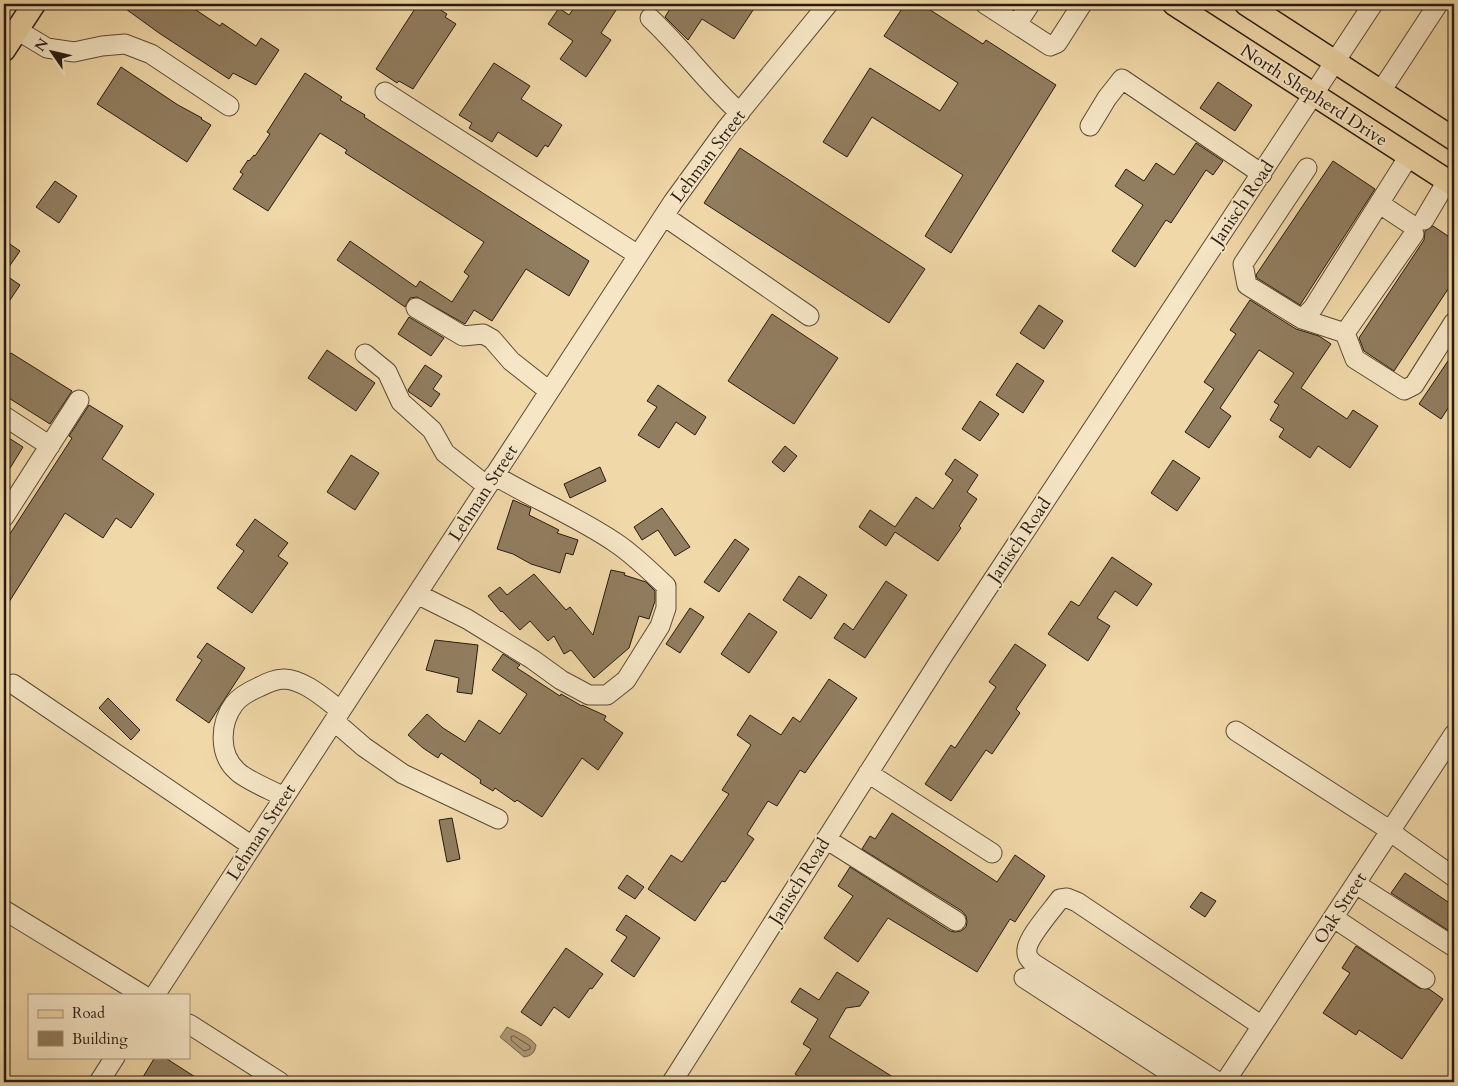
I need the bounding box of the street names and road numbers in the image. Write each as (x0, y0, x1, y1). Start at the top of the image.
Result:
street label: North Shepherd Drive (1235, 38, 1392, 153)
street label: Lehman Street (665, 104, 752, 208)
street label: Janisch Road (1203, 155, 1280, 253)
street label: Lehman Street (443, 440, 524, 546)
street label: Janisch Road (980, 492, 1057, 590)
street label: Lehman Street (221, 779, 302, 885)
street label: Janisch Road (761, 833, 836, 932)
street label: Oak Street (1308, 867, 1373, 949)

